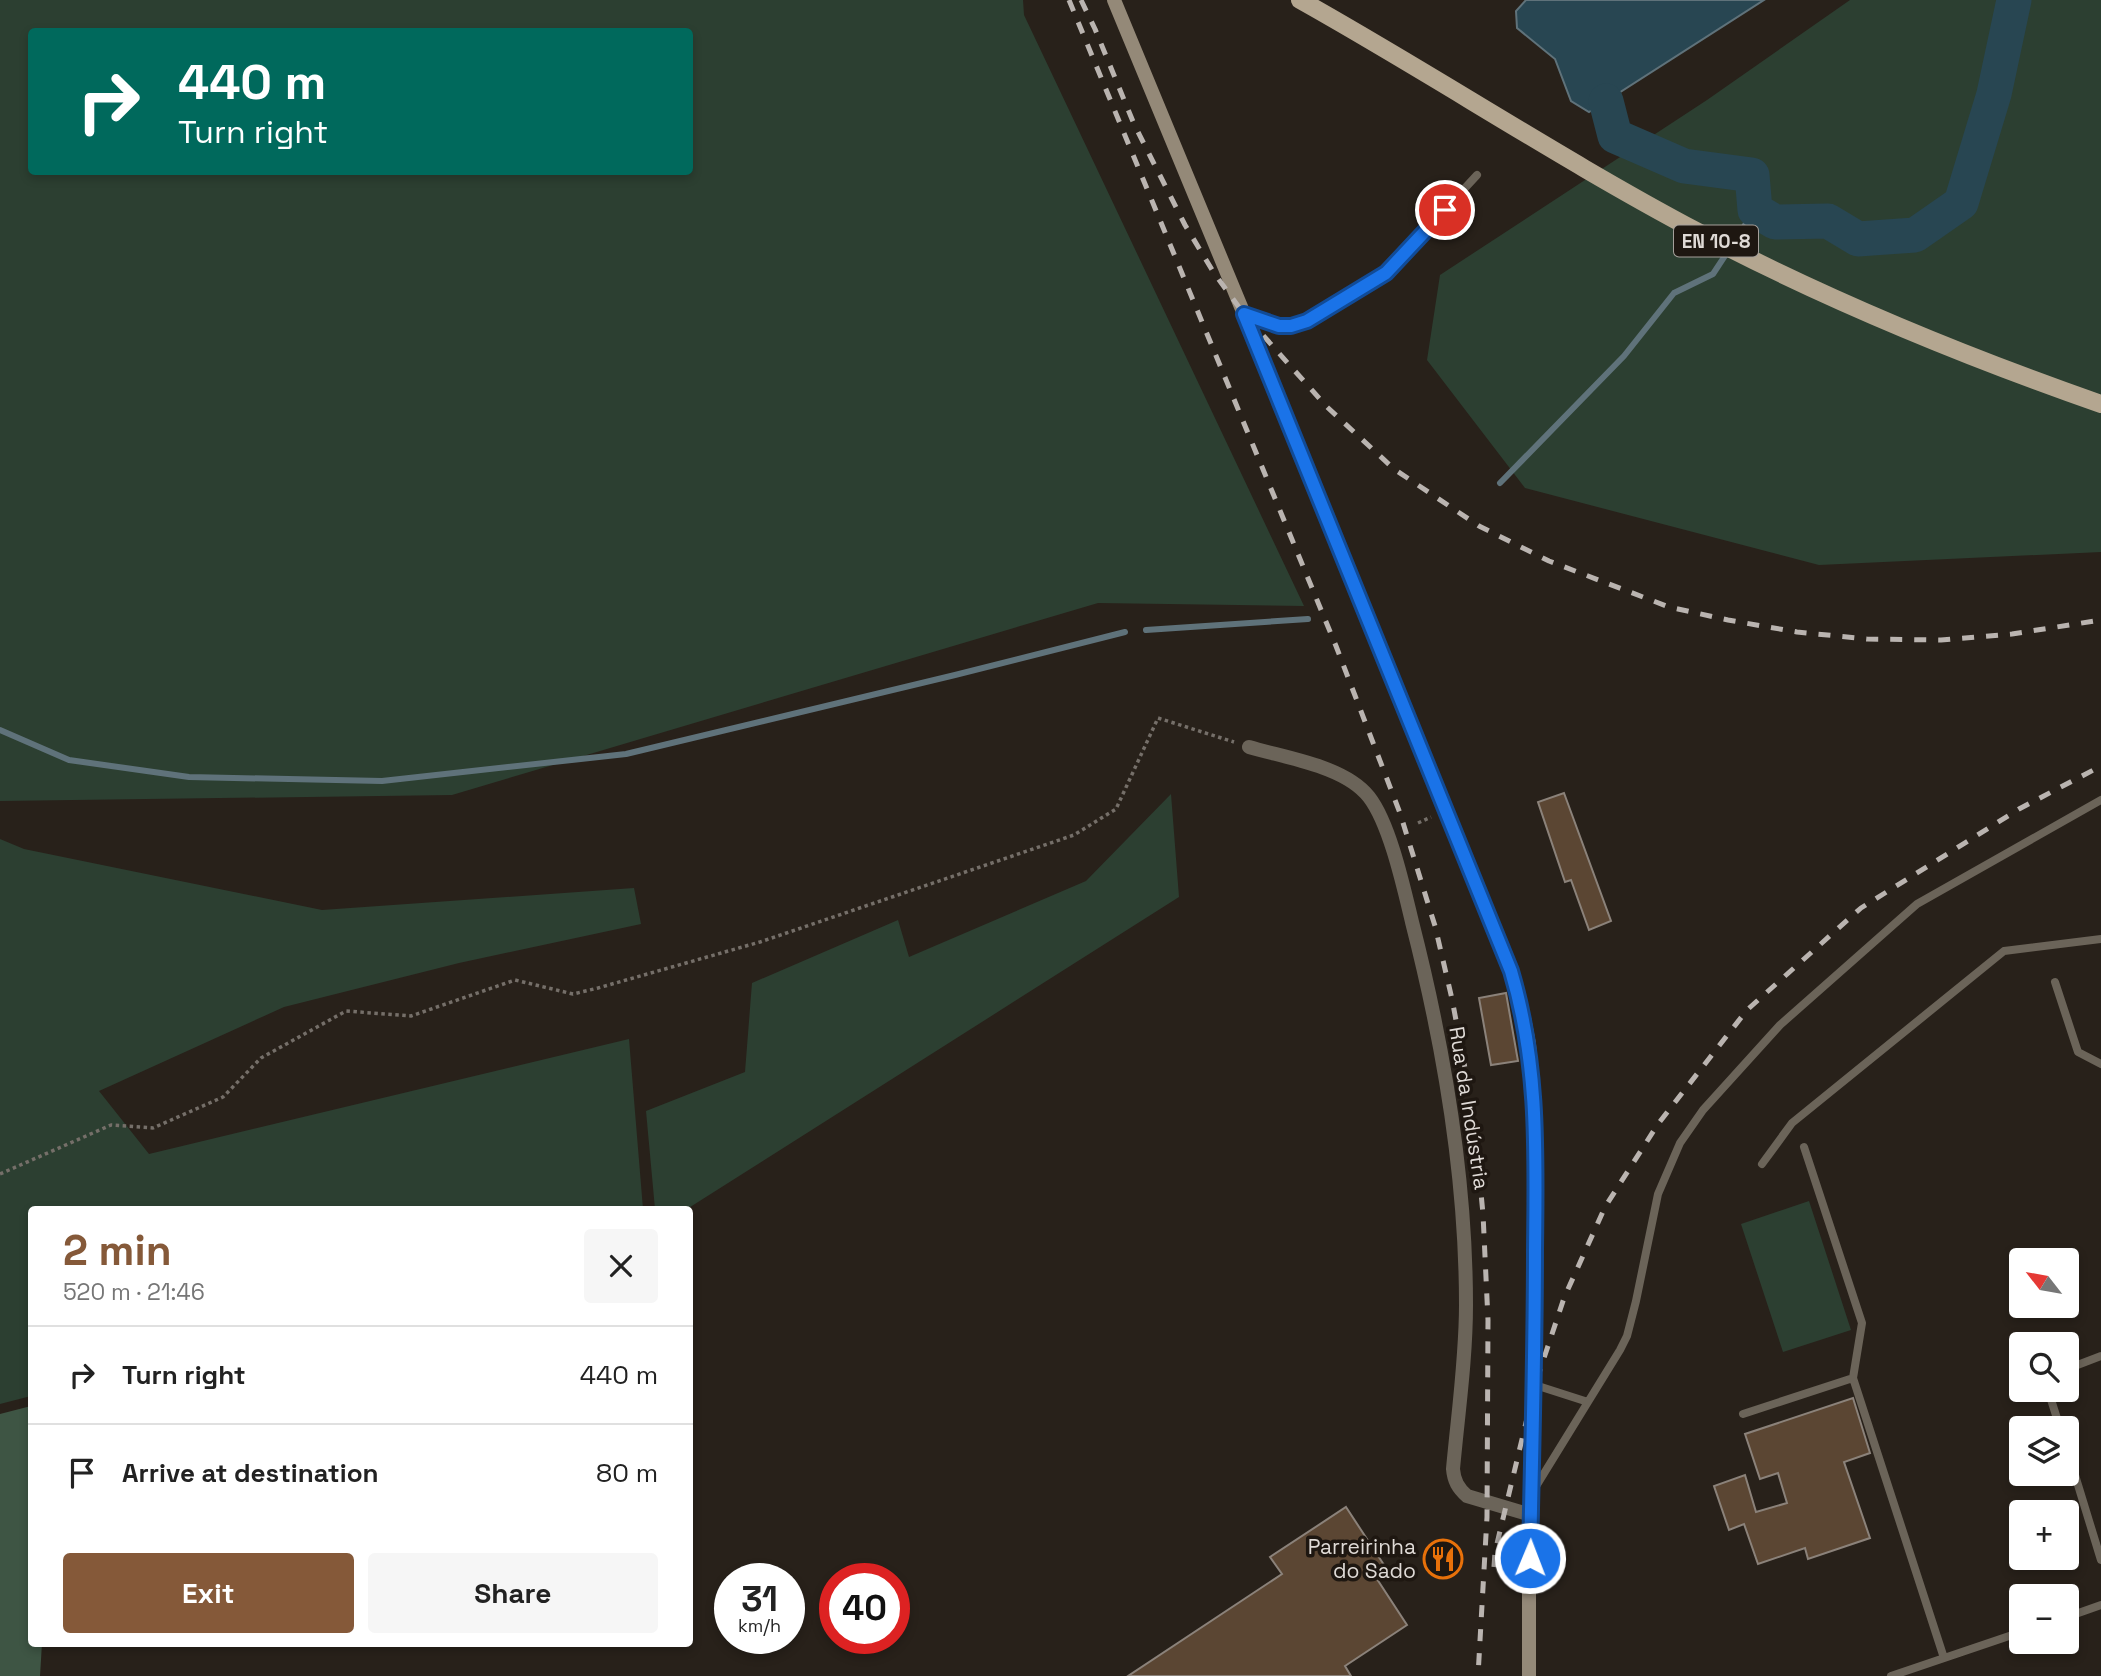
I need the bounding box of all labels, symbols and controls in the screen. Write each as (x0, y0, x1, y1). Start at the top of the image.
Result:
text: 440 m (178, 51, 326, 113)
icon: right (63, 56, 154, 147)
text: Turn right (178, 112, 328, 152)
pin (1415, 180, 1475, 240)
icon: arrive (1426, 191, 1464, 229)
road number: EN 10-8 (1674, 226, 1758, 256)
street label: Rua da Indústria (1443, 1025, 1496, 1191)
text: 2 min (63, 1224, 172, 1277)
button: close (584, 1229, 658, 1303)
north arrow (2009, 1248, 2079, 1318)
map controls (2009, 1248, 2079, 1654)
text: 520 m · 21:46 (63, 1277, 205, 1307)
button: search (2009, 1332, 2079, 1402)
icon: right (63, 1356, 101, 1394)
text: Turn right (122, 1358, 246, 1392)
text: 440 m (580, 1358, 658, 1392)
button: layers (2009, 1416, 2079, 1486)
icon: arrive (63, 1454, 101, 1492)
text: Arrive at destination (122, 1456, 379, 1490)
text: 80 m (596, 1456, 658, 1490)
button: + (2009, 1500, 2079, 1570)
position arrow (1493, 1521, 1567, 1595)
place label: Parreirinha do Sado (1308, 1533, 1416, 1584)
restaurant icon: Parreirinha do Sado (1422, 1538, 1464, 1580)
button: Exit (63, 1553, 354, 1633)
button: Share (368, 1553, 658, 1633)
speed limit sign: 40 (819, 1563, 910, 1654)
text: 31 (741, 1577, 778, 1621)
button: − (2009, 1584, 2079, 1654)
text: km/h (738, 1614, 781, 1637)

